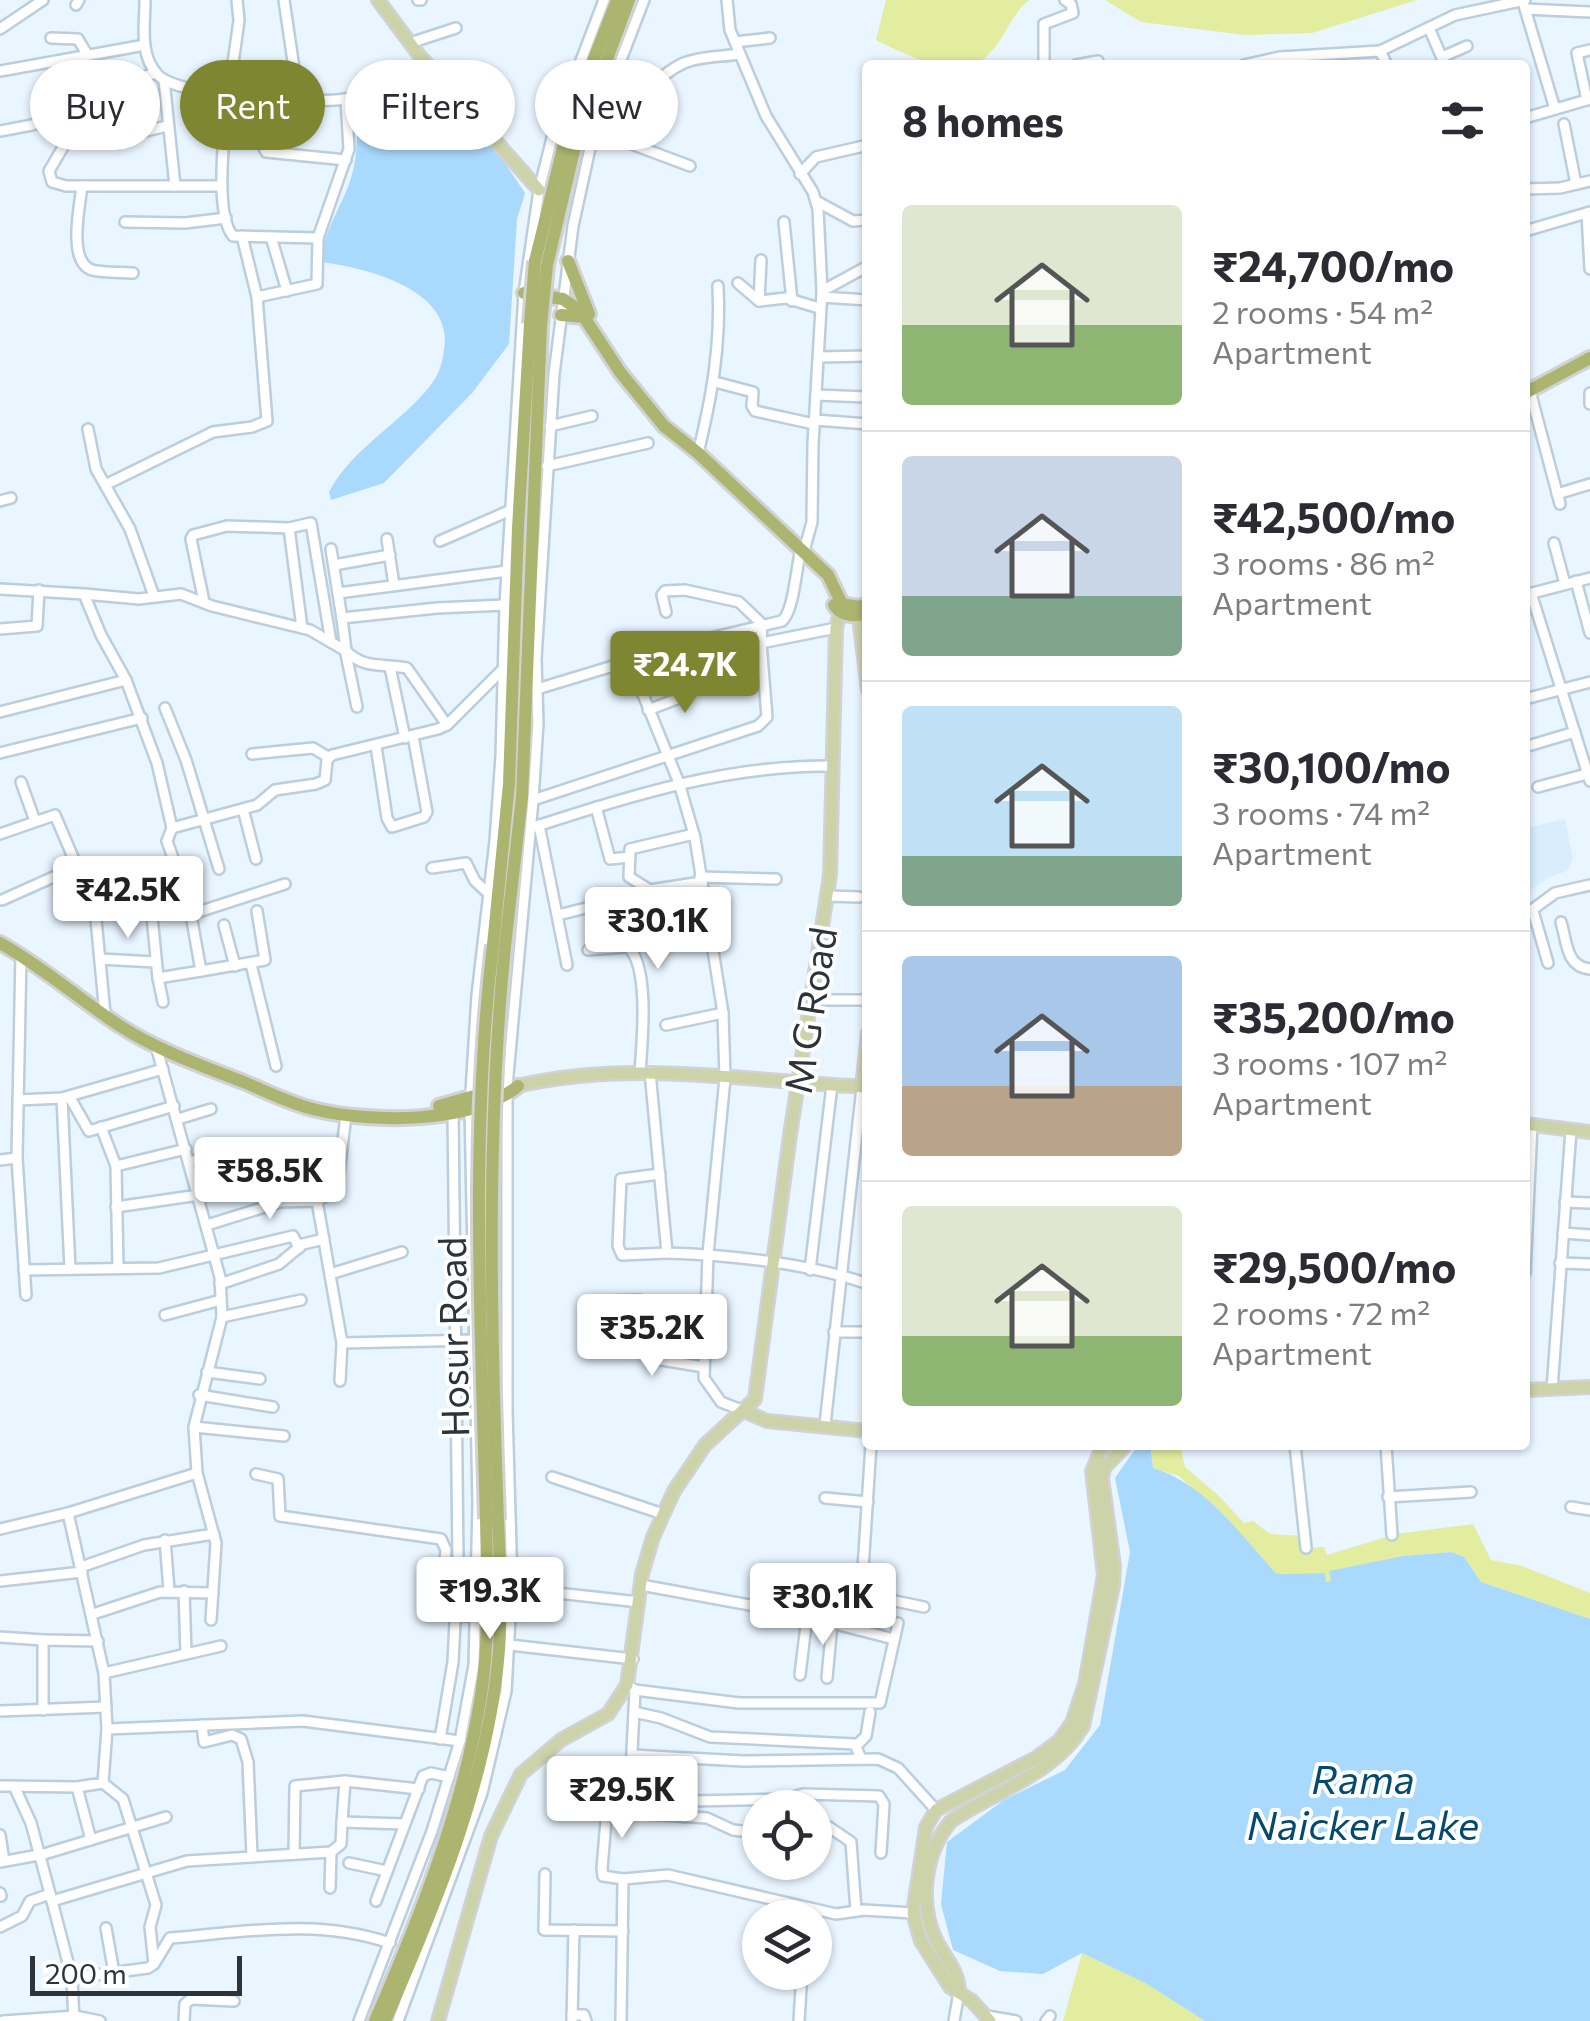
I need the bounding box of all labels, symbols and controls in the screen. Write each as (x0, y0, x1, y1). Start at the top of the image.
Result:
chip: Buy (30, 60, 160, 150)
chip: Rent (180, 60, 325, 150)
chip: Filters (345, 60, 515, 150)
chip: New (535, 60, 678, 150)
icon: filters (1435, 93, 1490, 148)
text: 8 homes (902, 94, 1064, 146)
text: ₹24,700/mo (1212, 239, 1454, 291)
icon: home (982, 245, 1102, 365)
text: 2 rooms · 54 m² (1212, 291, 1433, 331)
text: Apartment (1212, 331, 1372, 371)
text: ₹42,500/mo (1212, 490, 1455, 542)
icon: home (982, 496, 1102, 616)
text: 3 rooms · 86 m² (1212, 542, 1435, 582)
text: Apartment (1212, 582, 1372, 622)
pin: ₹24.7K (604, 631, 766, 716)
text: ₹24.7K (632, 643, 738, 683)
text: ₹30,100/mo (1212, 740, 1451, 792)
icon: home (982, 746, 1102, 866)
text: 3 rooms · 74 m² (1212, 792, 1430, 832)
text: Apartment (1212, 832, 1372, 872)
pin: ₹42.5K (47, 856, 209, 941)
text: ₹42.5K (75, 868, 181, 908)
pin: ₹30.1K (577, 887, 739, 972)
text: ₹30.1K (607, 899, 709, 939)
street label: M G Road (773, 924, 845, 1096)
text: ₹35,200/mo (1212, 990, 1455, 1042)
icon: home (982, 996, 1102, 1116)
text: 3 rooms · 107 m² (1212, 1042, 1447, 1082)
text: Apartment (1212, 1082, 1372, 1122)
pin: ₹58.5K (189, 1137, 351, 1222)
text: ₹58.5K (216, 1149, 324, 1189)
street label: Hosur Road (427, 1236, 477, 1438)
text: ₹29,500/mo (1212, 1240, 1456, 1292)
icon: home (982, 1246, 1102, 1366)
text: 2 rooms · 72 m² (1212, 1292, 1430, 1332)
pin: ₹35.2K (571, 1294, 733, 1379)
text: ₹35.2K (599, 1306, 705, 1346)
text: Apartment (1212, 1332, 1372, 1372)
pin: ₹19.3K (409, 1557, 571, 1642)
pin: ₹30.1K (742, 1563, 904, 1648)
text: ₹19.3K (438, 1569, 542, 1609)
text: ₹30.1K (772, 1575, 874, 1615)
water label: Rama Naicker Lake (1247, 1753, 1479, 1848)
pin: ₹29.5K (541, 1756, 703, 1841)
text: ₹29.5K (569, 1768, 675, 1808)
map controls (742, 1790, 832, 1990)
button: locate (742, 1790, 832, 1880)
button: layers (742, 1900, 832, 1990)
scale bar (30, 1951, 242, 1996)
text: 200 m (45, 1956, 127, 1990)

